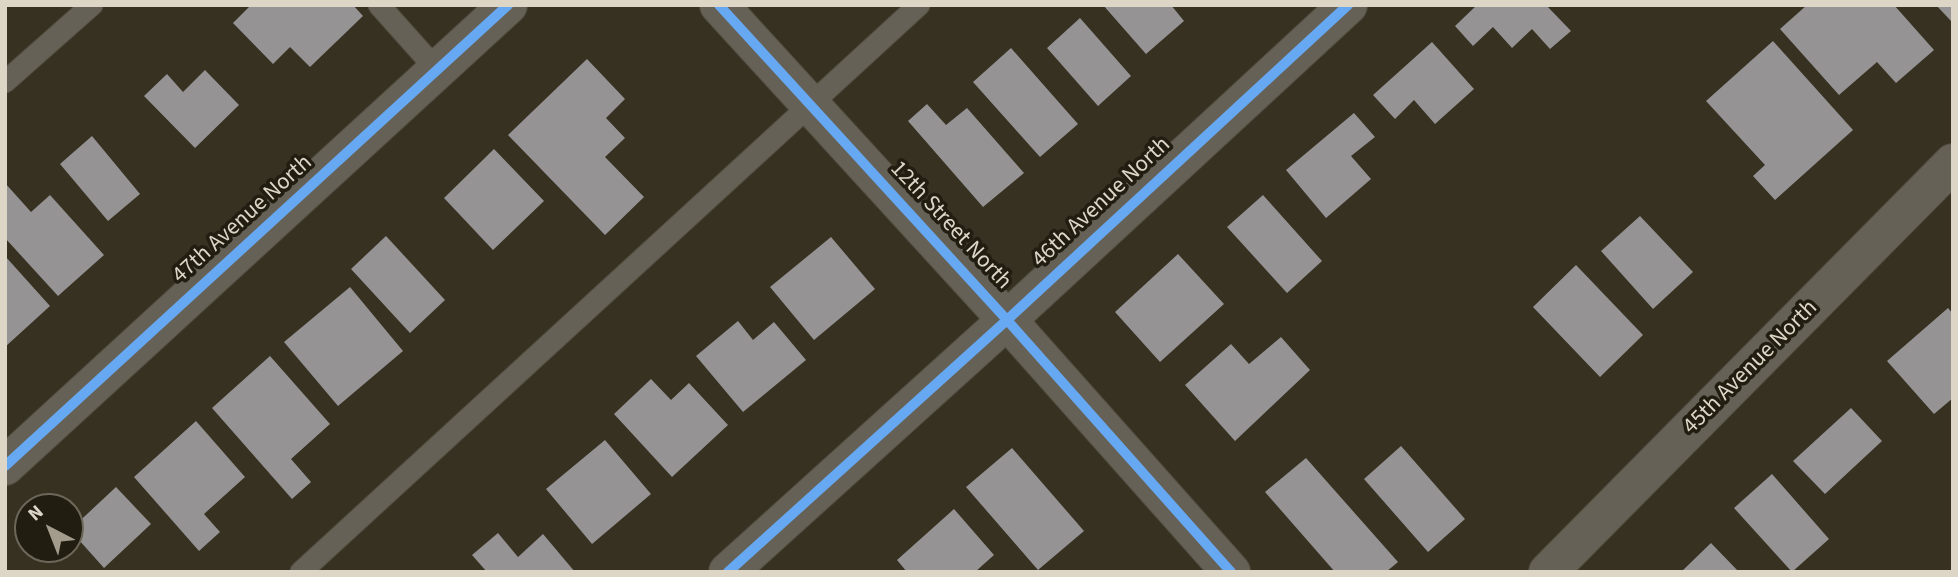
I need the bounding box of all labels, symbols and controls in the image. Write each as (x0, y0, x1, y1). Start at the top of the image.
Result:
street label: 46th Avenue North (1027, 132, 1177, 274)
street label: 47th Avenue North (167, 150, 319, 290)
street label: 12th Street North (883, 156, 1017, 296)
street label: 45th Avenue North (1678, 295, 1824, 441)
north arrow (14, 493, 84, 563)
text: N (22, 499, 50, 528)

